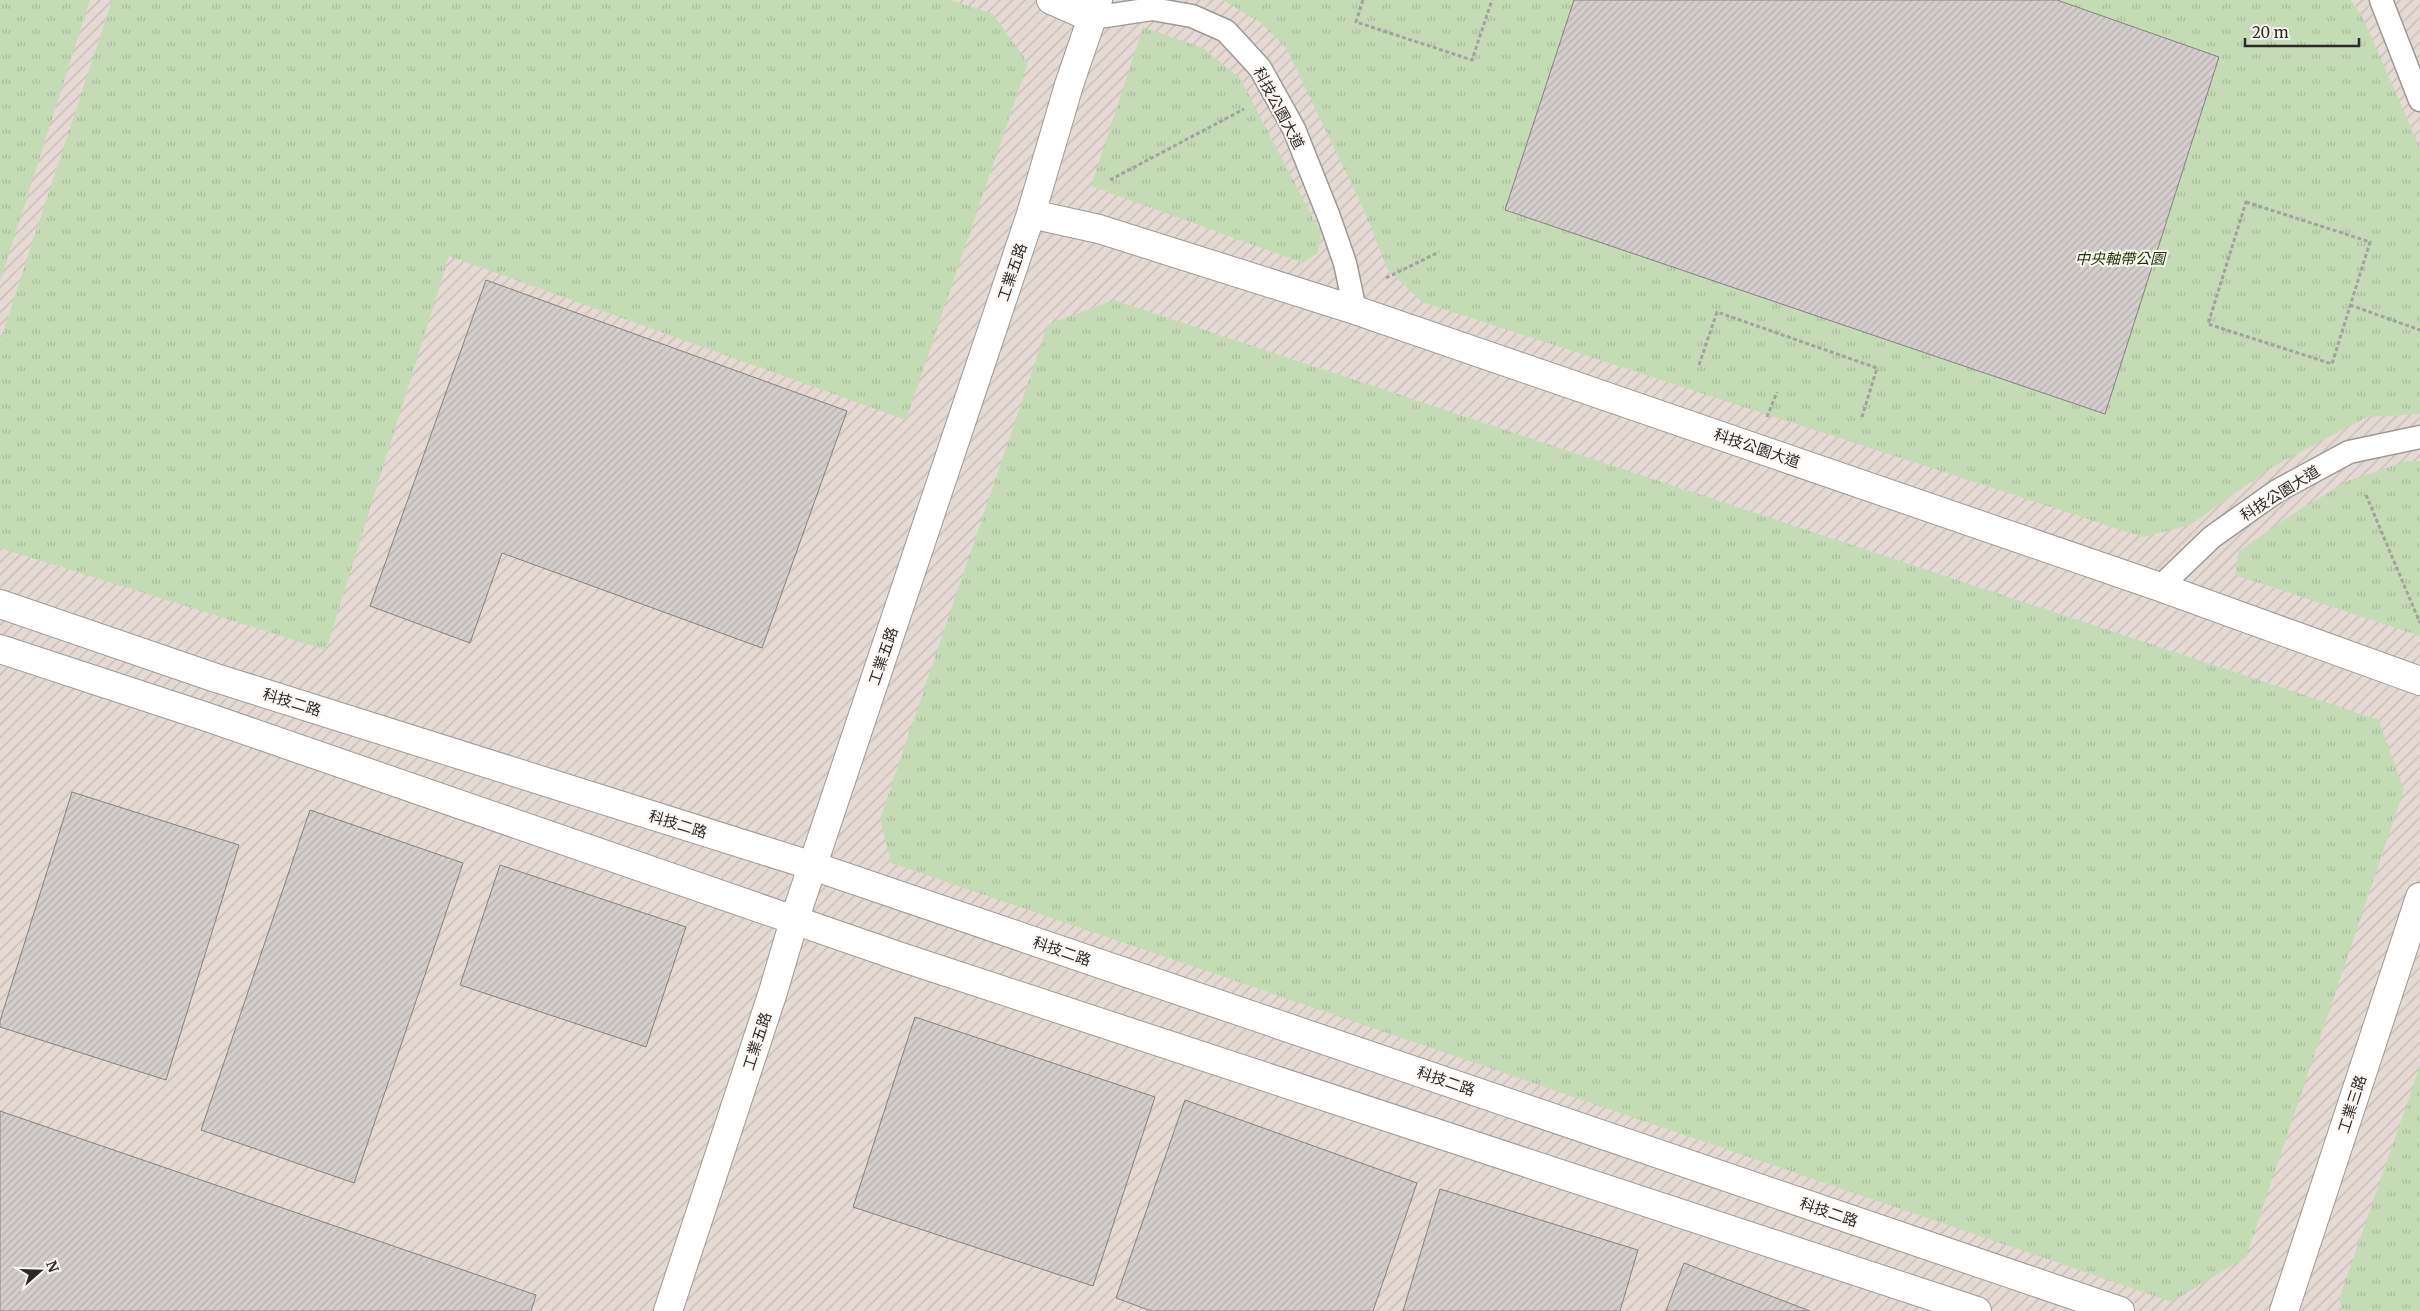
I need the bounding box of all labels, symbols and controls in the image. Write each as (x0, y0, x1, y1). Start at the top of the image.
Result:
scale bar (2245, 15, 2359, 47)
text: 20 m (2252, 23, 2289, 42)
street label: 科技公園大道 (1249, 64, 1309, 152)
street label: 工業五路 (993, 241, 1031, 303)
park label: 中央軸帶公園 (2075, 249, 2167, 268)
street label: 科技公園大道 (1711, 424, 1803, 472)
street label: 科技公園大道 (2237, 461, 2323, 525)
street label: 工業五路 (864, 625, 902, 687)
street label: 科技二路 (261, 684, 323, 720)
street label: 科技二路 (647, 806, 709, 842)
street label: 科技二路 (1031, 932, 1093, 970)
street label: 工業五路 (739, 1010, 775, 1072)
street label: 科技二路 (1415, 1062, 1477, 1100)
street label: 工業三路 (2334, 1073, 2370, 1135)
street label: 科技二路 (1798, 1193, 1860, 1231)
north arrow (15, 1246, 65, 1296)
text: N (42, 1258, 63, 1275)

